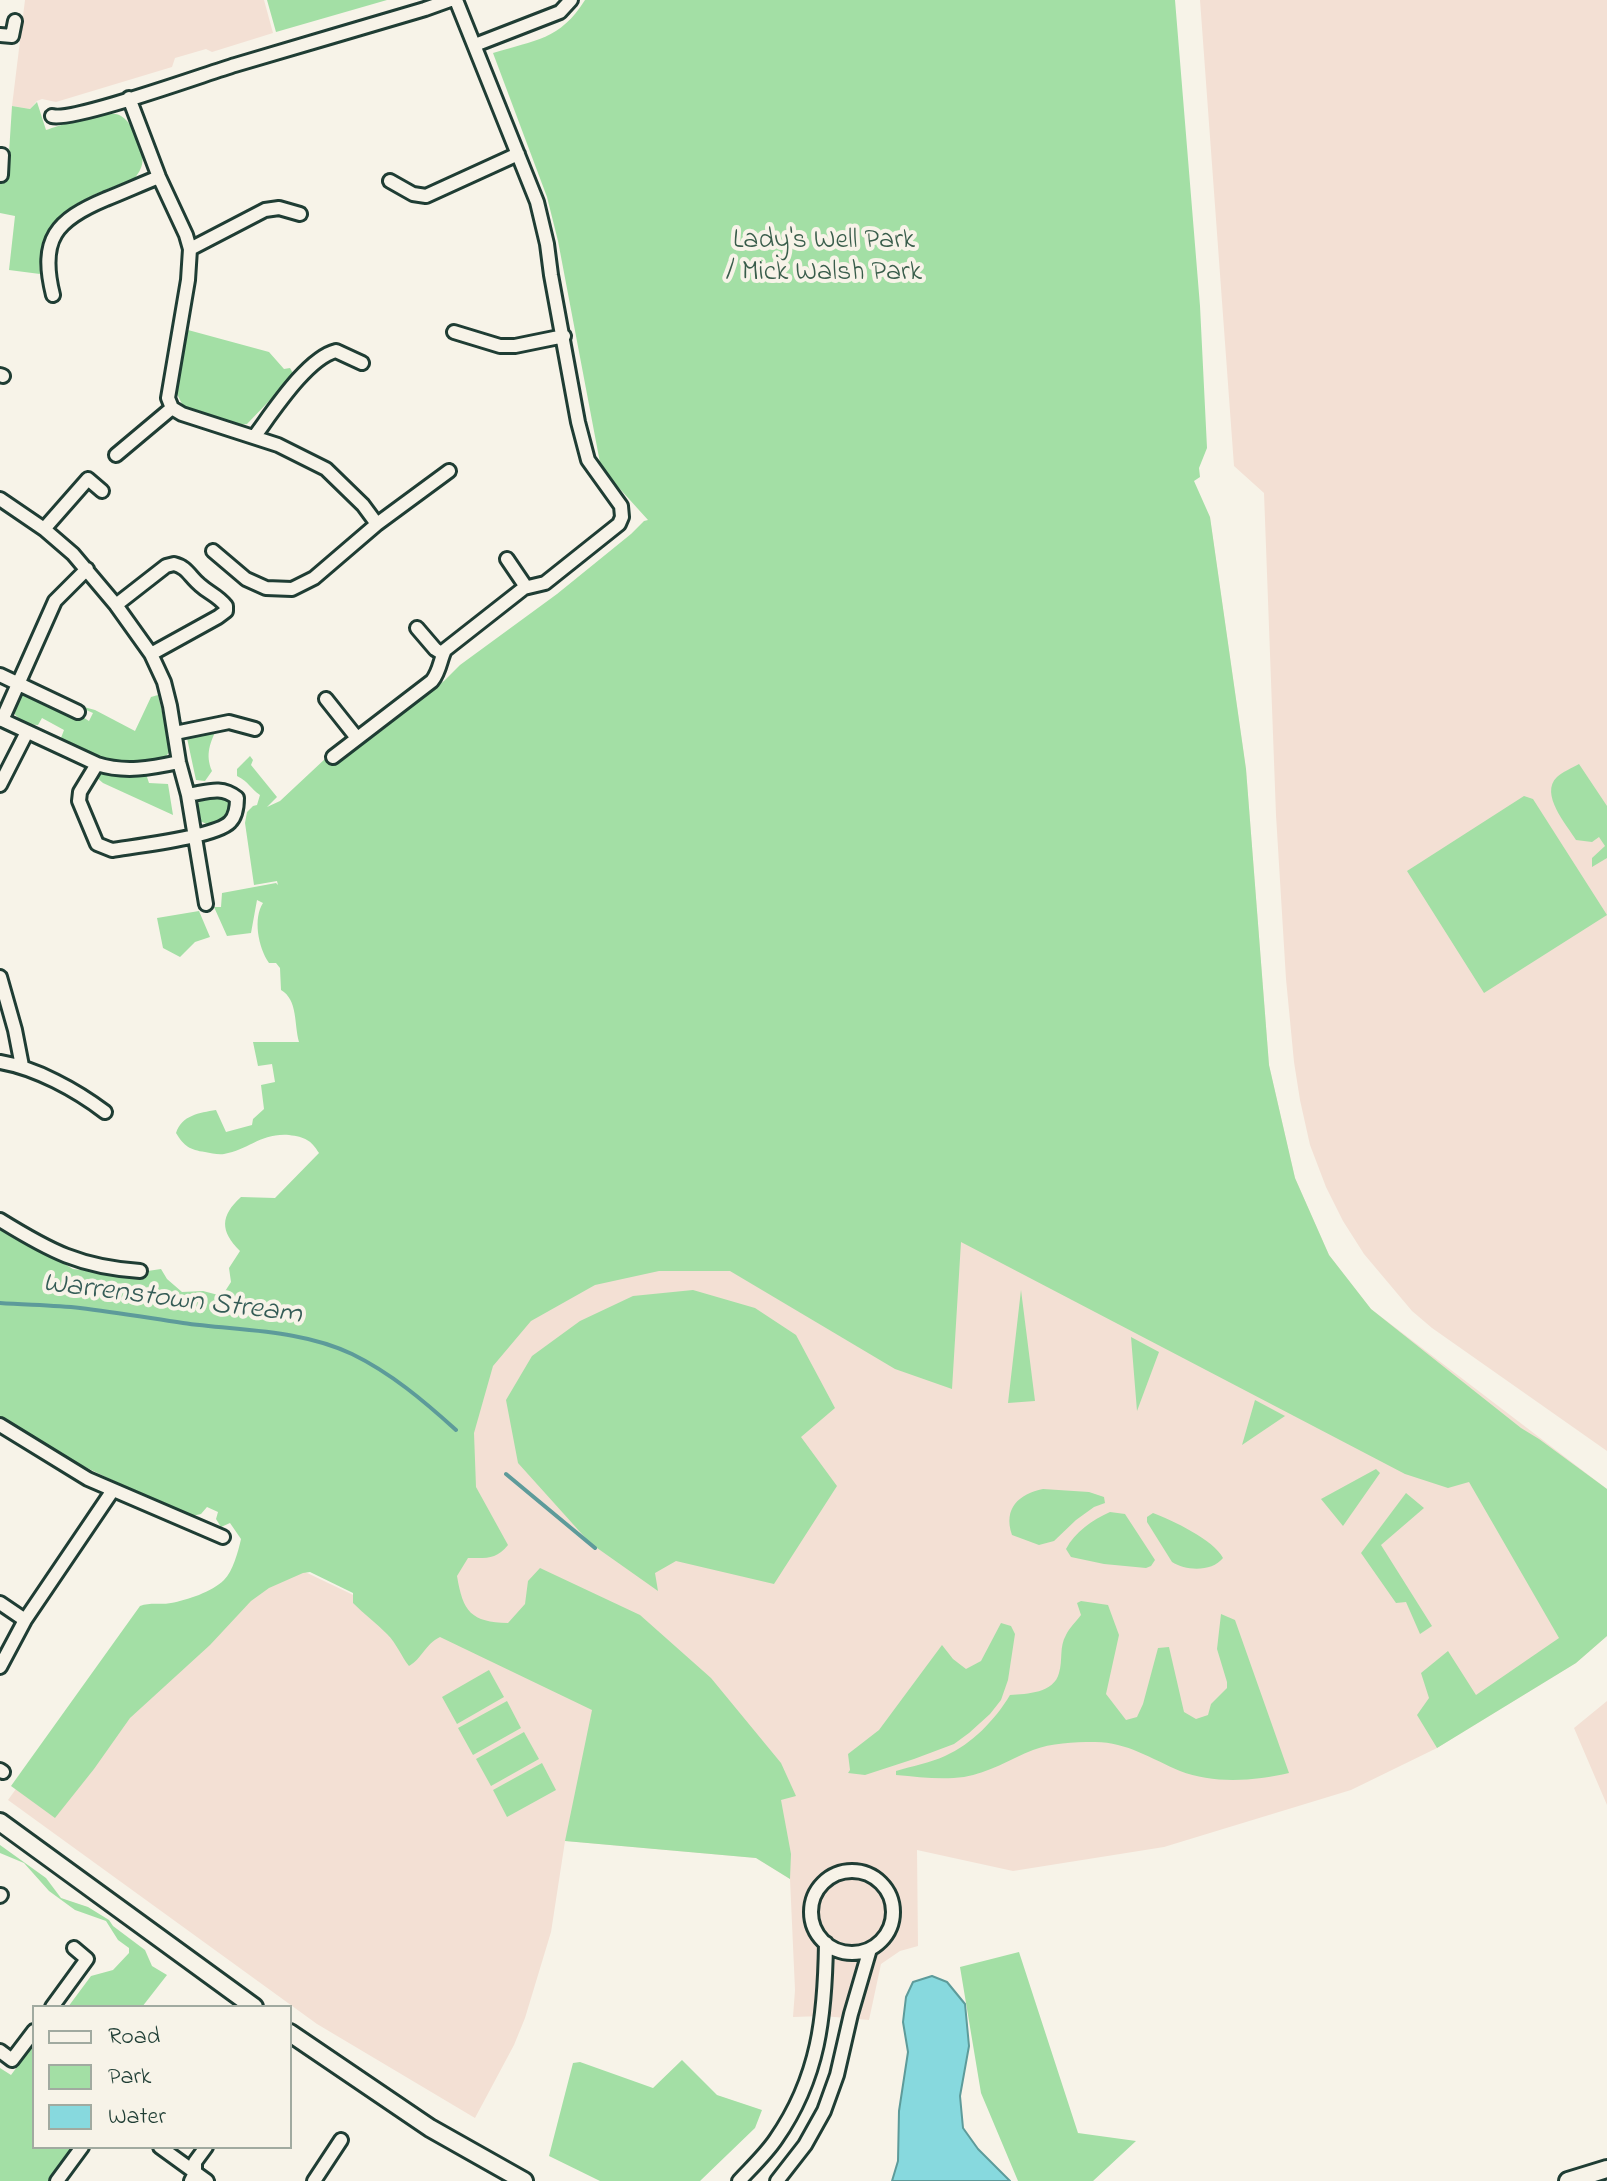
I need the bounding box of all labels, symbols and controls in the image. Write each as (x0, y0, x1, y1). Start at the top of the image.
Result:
park label: Lady's Well Park / Mick Walsh Park (726, 225, 922, 291)
water label: Warrenstown Stream (40, 1267, 304, 1335)
legend (32, 2005, 292, 2149)
text: Road (108, 2020, 160, 2055)
text: Park (108, 2060, 151, 2095)
text: Water (108, 2100, 166, 2135)

